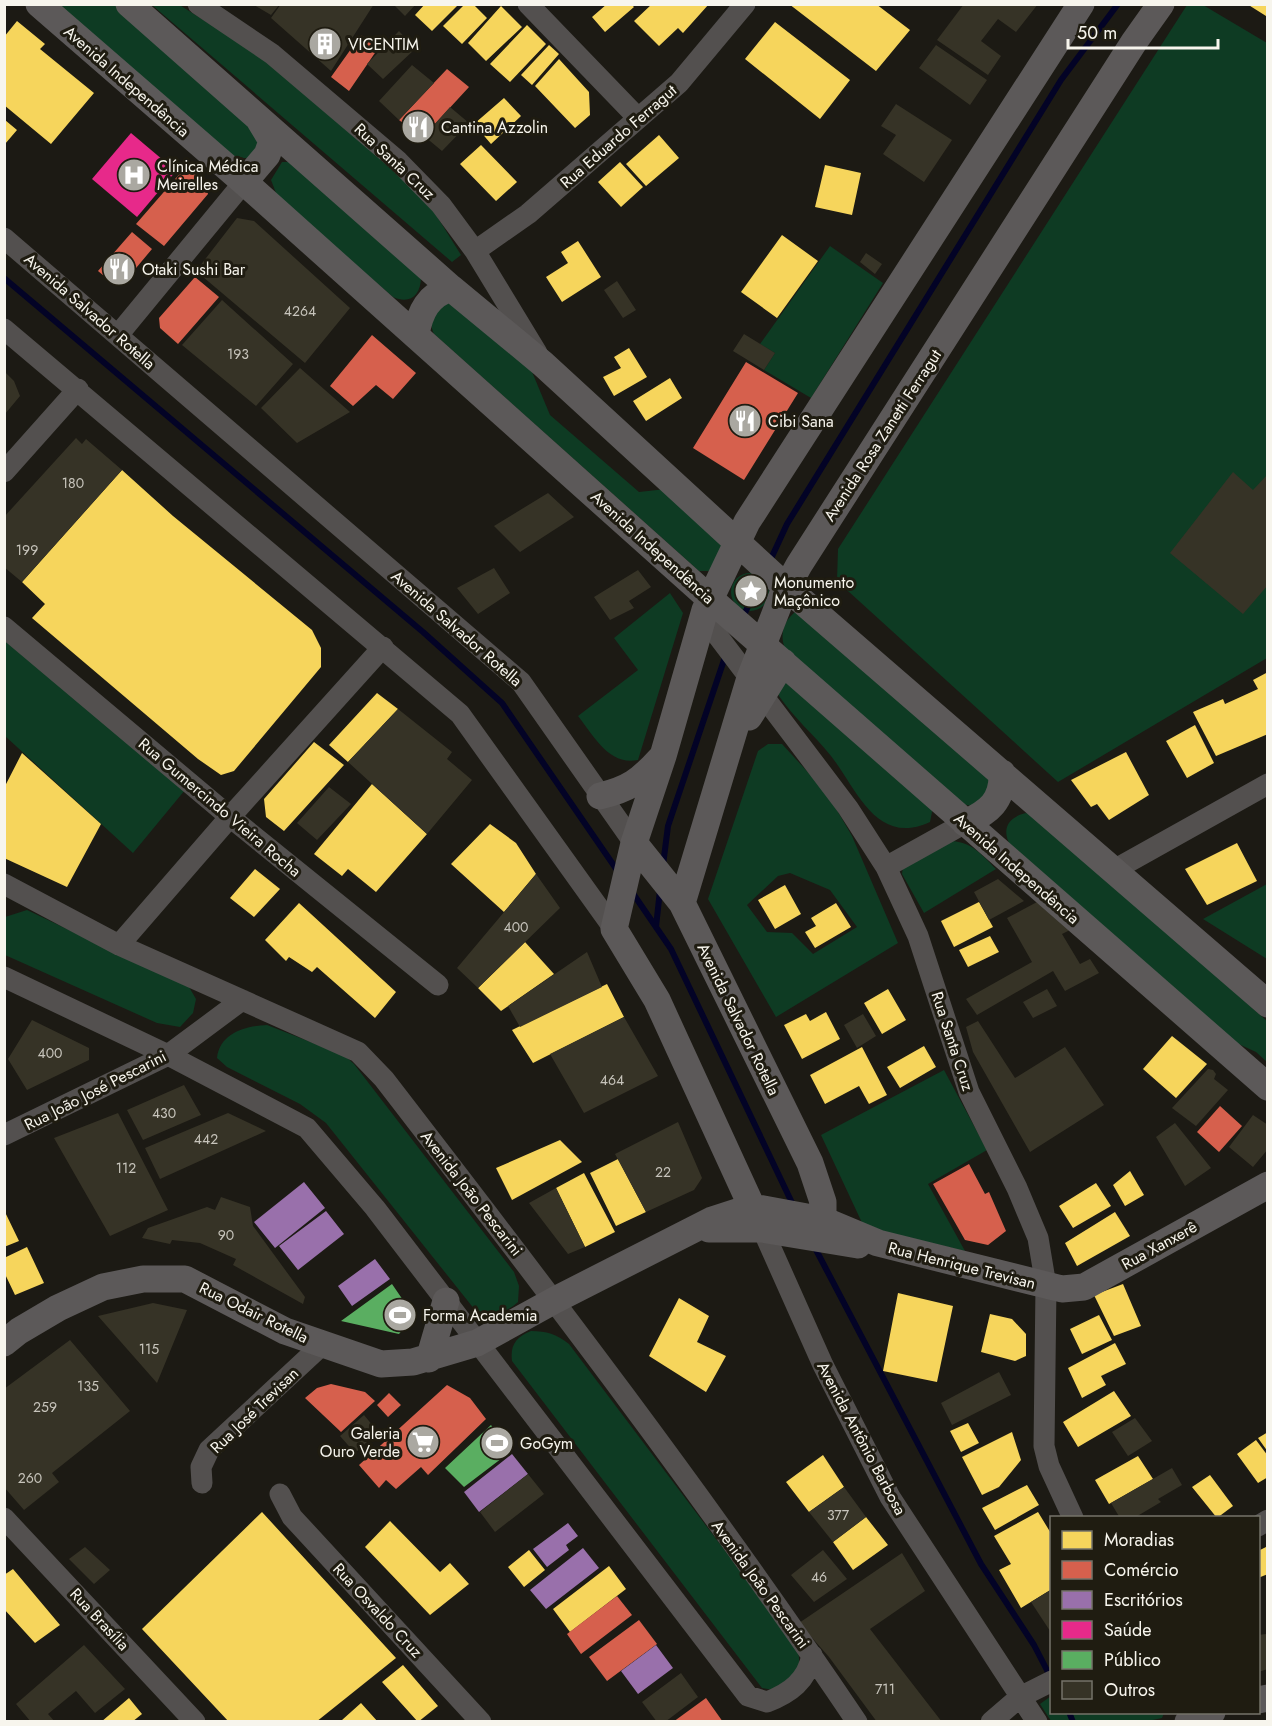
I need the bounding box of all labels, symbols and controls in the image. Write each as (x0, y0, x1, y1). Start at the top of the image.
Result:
scale bar (1068, 12, 1218, 50)
street label: Avenida Independência (59, 20, 194, 142)
text: 50 m (1077, 20, 1117, 46)
building icon: VICENTIM (307, 26, 343, 62)
place label: VICENTIM (348, 33, 419, 56)
street label: Rua Eduardo Ferragut (555, 79, 682, 194)
restaurant icon: Cantina Azzolin (400, 109, 436, 145)
place label: Cantina Azzolin (441, 116, 548, 139)
street label: Rua Santa Cruz (349, 118, 441, 205)
place label: Clínica Médica Meirelles (157, 155, 258, 196)
hospital icon: Clínica Médica Meirelles (116, 157, 152, 193)
street label: Avenida Salvador Rotella (19, 248, 160, 375)
restaurant icon: Otaki Sushi Bar (101, 251, 137, 287)
place label: Otaki Sushi Bar (142, 258, 246, 281)
house number: 4264 (284, 301, 316, 321)
house number: 193 (227, 344, 249, 364)
street label: Avenida Rosa Zanetti Ferragut (818, 345, 947, 526)
restaurant icon: Cibi Sana (727, 403, 763, 439)
place label: Cibi Sana (768, 410, 834, 433)
house number: 180 (62, 473, 84, 493)
street label: Avenida Independência (586, 485, 720, 609)
house number: 199 (16, 540, 38, 560)
street label: Avenida Salvador Rotella (386, 565, 527, 692)
place label: Monumento Maçônico (774, 571, 854, 612)
place icon: Monumento Maçônico (733, 573, 769, 609)
street label: Rua Gumercindo Vieira Rocha (133, 732, 306, 882)
street label: Avenida Independência (949, 807, 1084, 929)
house number: 400 (504, 917, 528, 937)
street label: Avenida Salvador Rotella (692, 939, 785, 1099)
street label: Rua Santa Cruz (926, 988, 980, 1094)
house number: 400 (38, 1043, 62, 1063)
street label: Rua João José Pescarini (20, 1045, 170, 1136)
house number: 464 (600, 1070, 624, 1090)
house number: 430 (152, 1103, 176, 1123)
street label: Avenida João Pescarini (415, 1126, 528, 1261)
house number: 442 (194, 1129, 218, 1149)
house number: 112 (116, 1158, 136, 1178)
house number: 22 (655, 1162, 671, 1182)
street label: Rua Xanxerê (1117, 1215, 1201, 1276)
house number: 90 (218, 1225, 234, 1245)
street label: Rua Henrique Trevisan (886, 1236, 1038, 1295)
street label: Rua Odair Rotella (195, 1276, 312, 1349)
sports icon: Forma Academia (382, 1297, 418, 1333)
place label: Forma Academia (423, 1304, 537, 1327)
house number: 115 (139, 1339, 159, 1359)
street label: Avenida Antônio Barbosa (811, 1357, 912, 1519)
street label: Rua José Trevisan (205, 1362, 304, 1459)
house number: 135 (77, 1376, 99, 1396)
house number: 259 (33, 1397, 57, 1417)
place label: Galeria Ouro Verde (320, 1422, 400, 1463)
supermarket icon: Galeria Ouro Verde (405, 1424, 441, 1460)
sports icon: GoGym (479, 1425, 515, 1461)
place label: GoGym (520, 1432, 573, 1455)
house number: 260 (18, 1468, 42, 1488)
house number: 377 (827, 1505, 850, 1525)
street label: Avenida João Pescarini (706, 1515, 815, 1653)
legend (1050, 1516, 1260, 1714)
text: Moradias (1104, 1527, 1174, 1553)
text: Comércio (1104, 1557, 1179, 1583)
street label: Rua Osvaldo Cruz (328, 1558, 428, 1663)
house number: 46 (811, 1567, 827, 1587)
street label: Rua Brasília (65, 1583, 135, 1656)
text: Escritórios (1104, 1587, 1183, 1613)
text: Saúde (1104, 1617, 1152, 1643)
text: Público (1104, 1647, 1161, 1673)
text: Outros (1104, 1677, 1155, 1703)
house number: 711 (875, 1679, 895, 1699)

